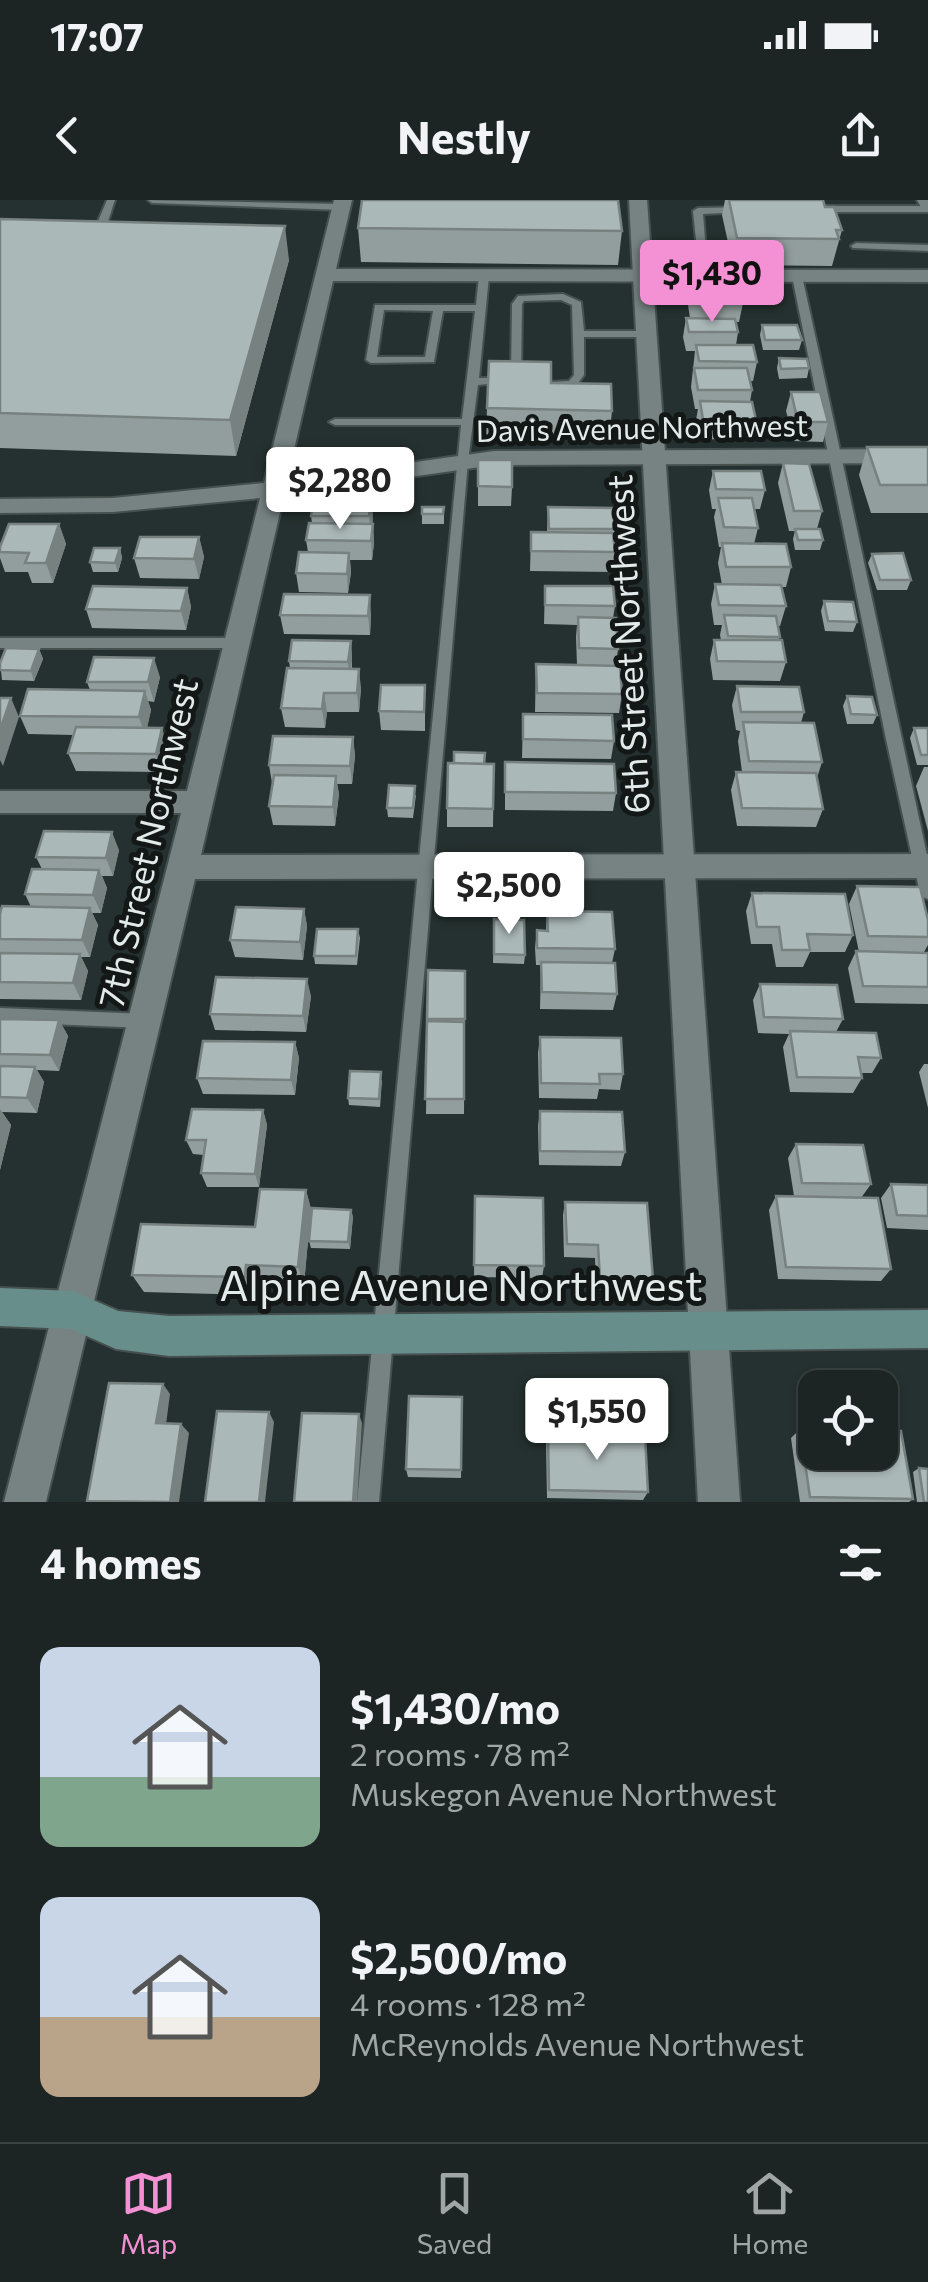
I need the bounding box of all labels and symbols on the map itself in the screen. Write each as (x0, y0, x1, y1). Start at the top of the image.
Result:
pin: $1,430 (631, 240, 793, 325)
street label: Davis Avenue Northwest (475, 405, 809, 448)
pin: $2,280 (259, 447, 421, 532)
street label: 6th Street Northwest (596, 474, 657, 815)
street label: 7th Street Northwest (88, 674, 205, 1011)
pin: $2,500 (428, 852, 590, 937)
street label: Alpine Avenue Northwest (219, 1258, 703, 1310)
pin: $1,550 (516, 1378, 678, 1463)

